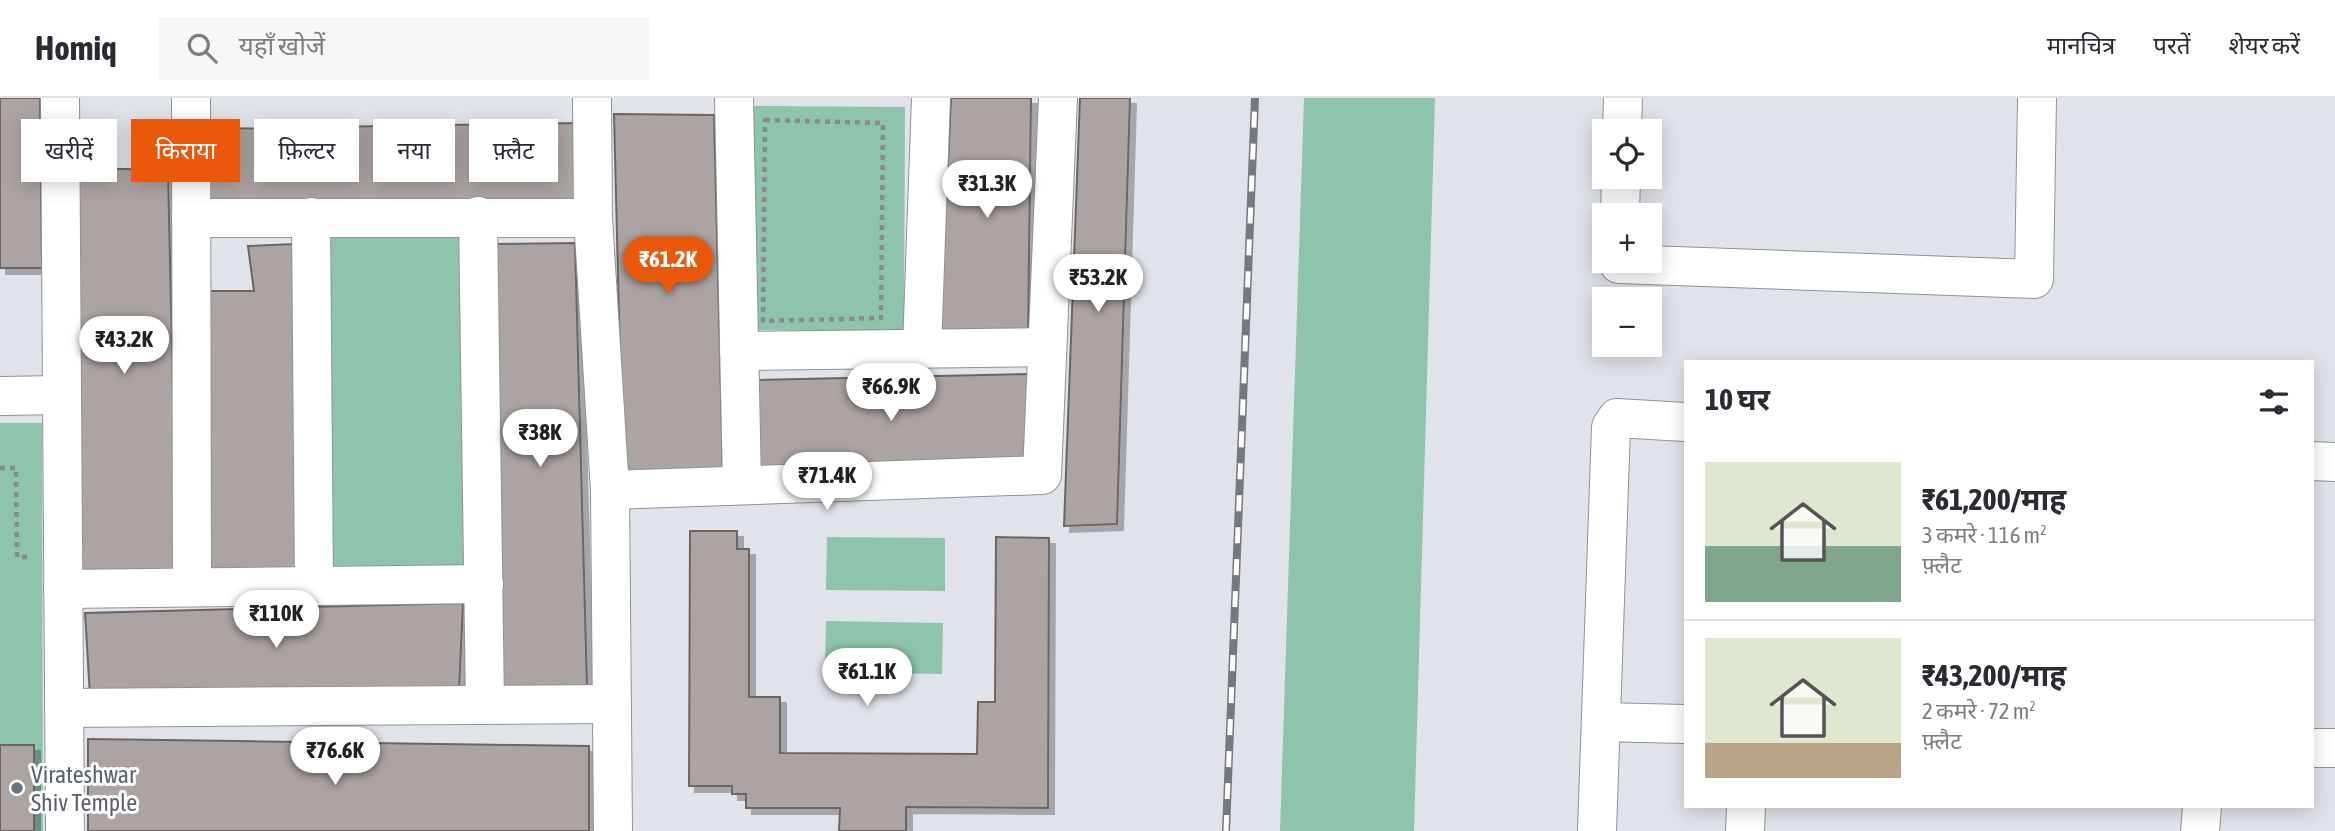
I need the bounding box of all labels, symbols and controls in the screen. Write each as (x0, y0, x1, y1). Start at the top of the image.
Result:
search box (159, 17, 649, 80)
text: Homiq (35, 29, 117, 67)
icon: search (183, 29, 221, 67)
text: यहाँ खोजें (239, 31, 325, 61)
text: मानचित्र (2047, 32, 2115, 59)
text: परतें (2153, 32, 2190, 59)
text: शेयर करें (2228, 32, 2300, 59)
chip: खरीदें (21, 119, 117, 182)
chip: किराया (131, 119, 240, 182)
chip: फ़िल्टर (254, 119, 359, 182)
chip: नया (373, 119, 455, 182)
chip: फ़्लैट (469, 119, 558, 182)
map controls (1592, 119, 1662, 357)
button: locate (1592, 119, 1662, 189)
pin: ₹31.3K (930, 160, 1044, 220)
text: ₹31.3K (958, 170, 1016, 196)
button: + (1592, 203, 1662, 273)
pin: ₹61.2K (611, 236, 725, 296)
text: ₹61.2K (639, 246, 697, 272)
pin: ₹53.2K (1041, 254, 1155, 314)
text: ₹53.2K (1069, 264, 1127, 290)
button: − (1592, 287, 1662, 357)
pin: ₹43.2K (67, 316, 181, 376)
text: ₹43.2K (95, 326, 153, 352)
pin: ₹66.9K (834, 364, 948, 423)
text: ₹66.9K (862, 373, 920, 399)
text: 10 घर (1705, 382, 1770, 416)
icon: filters (2255, 383, 2293, 421)
pin: ₹38K (499, 410, 581, 469)
text: ₹38K (519, 419, 561, 445)
pin: ₹71.4K (770, 452, 884, 512)
text: ₹71.4K (798, 462, 856, 488)
text: ₹61,200/माह (1922, 482, 2066, 516)
icon: home (1761, 490, 1845, 574)
text: 3 कमरे · 116 m² (1922, 522, 2047, 548)
text: फ़्लैट (1922, 552, 1962, 578)
pin: ₹110K (227, 590, 325, 650)
text: ₹110K (249, 600, 303, 626)
pin: ₹61.1K (810, 648, 924, 708)
text: ₹61.1K (838, 658, 896, 684)
text: ₹43,200/माह (1922, 658, 2066, 692)
icon: home (1761, 666, 1845, 750)
text: 2 कमरे · 72 m² (1922, 698, 2036, 724)
pin: ₹76.6K (278, 728, 392, 787)
text: फ़्लैट (1922, 728, 1962, 754)
text: ₹76.6K (306, 737, 364, 763)
place label: Virateshwar Shiv Temple (31, 761, 137, 816)
marker: Virateshwar Shiv Temple (9, 780, 25, 796)

